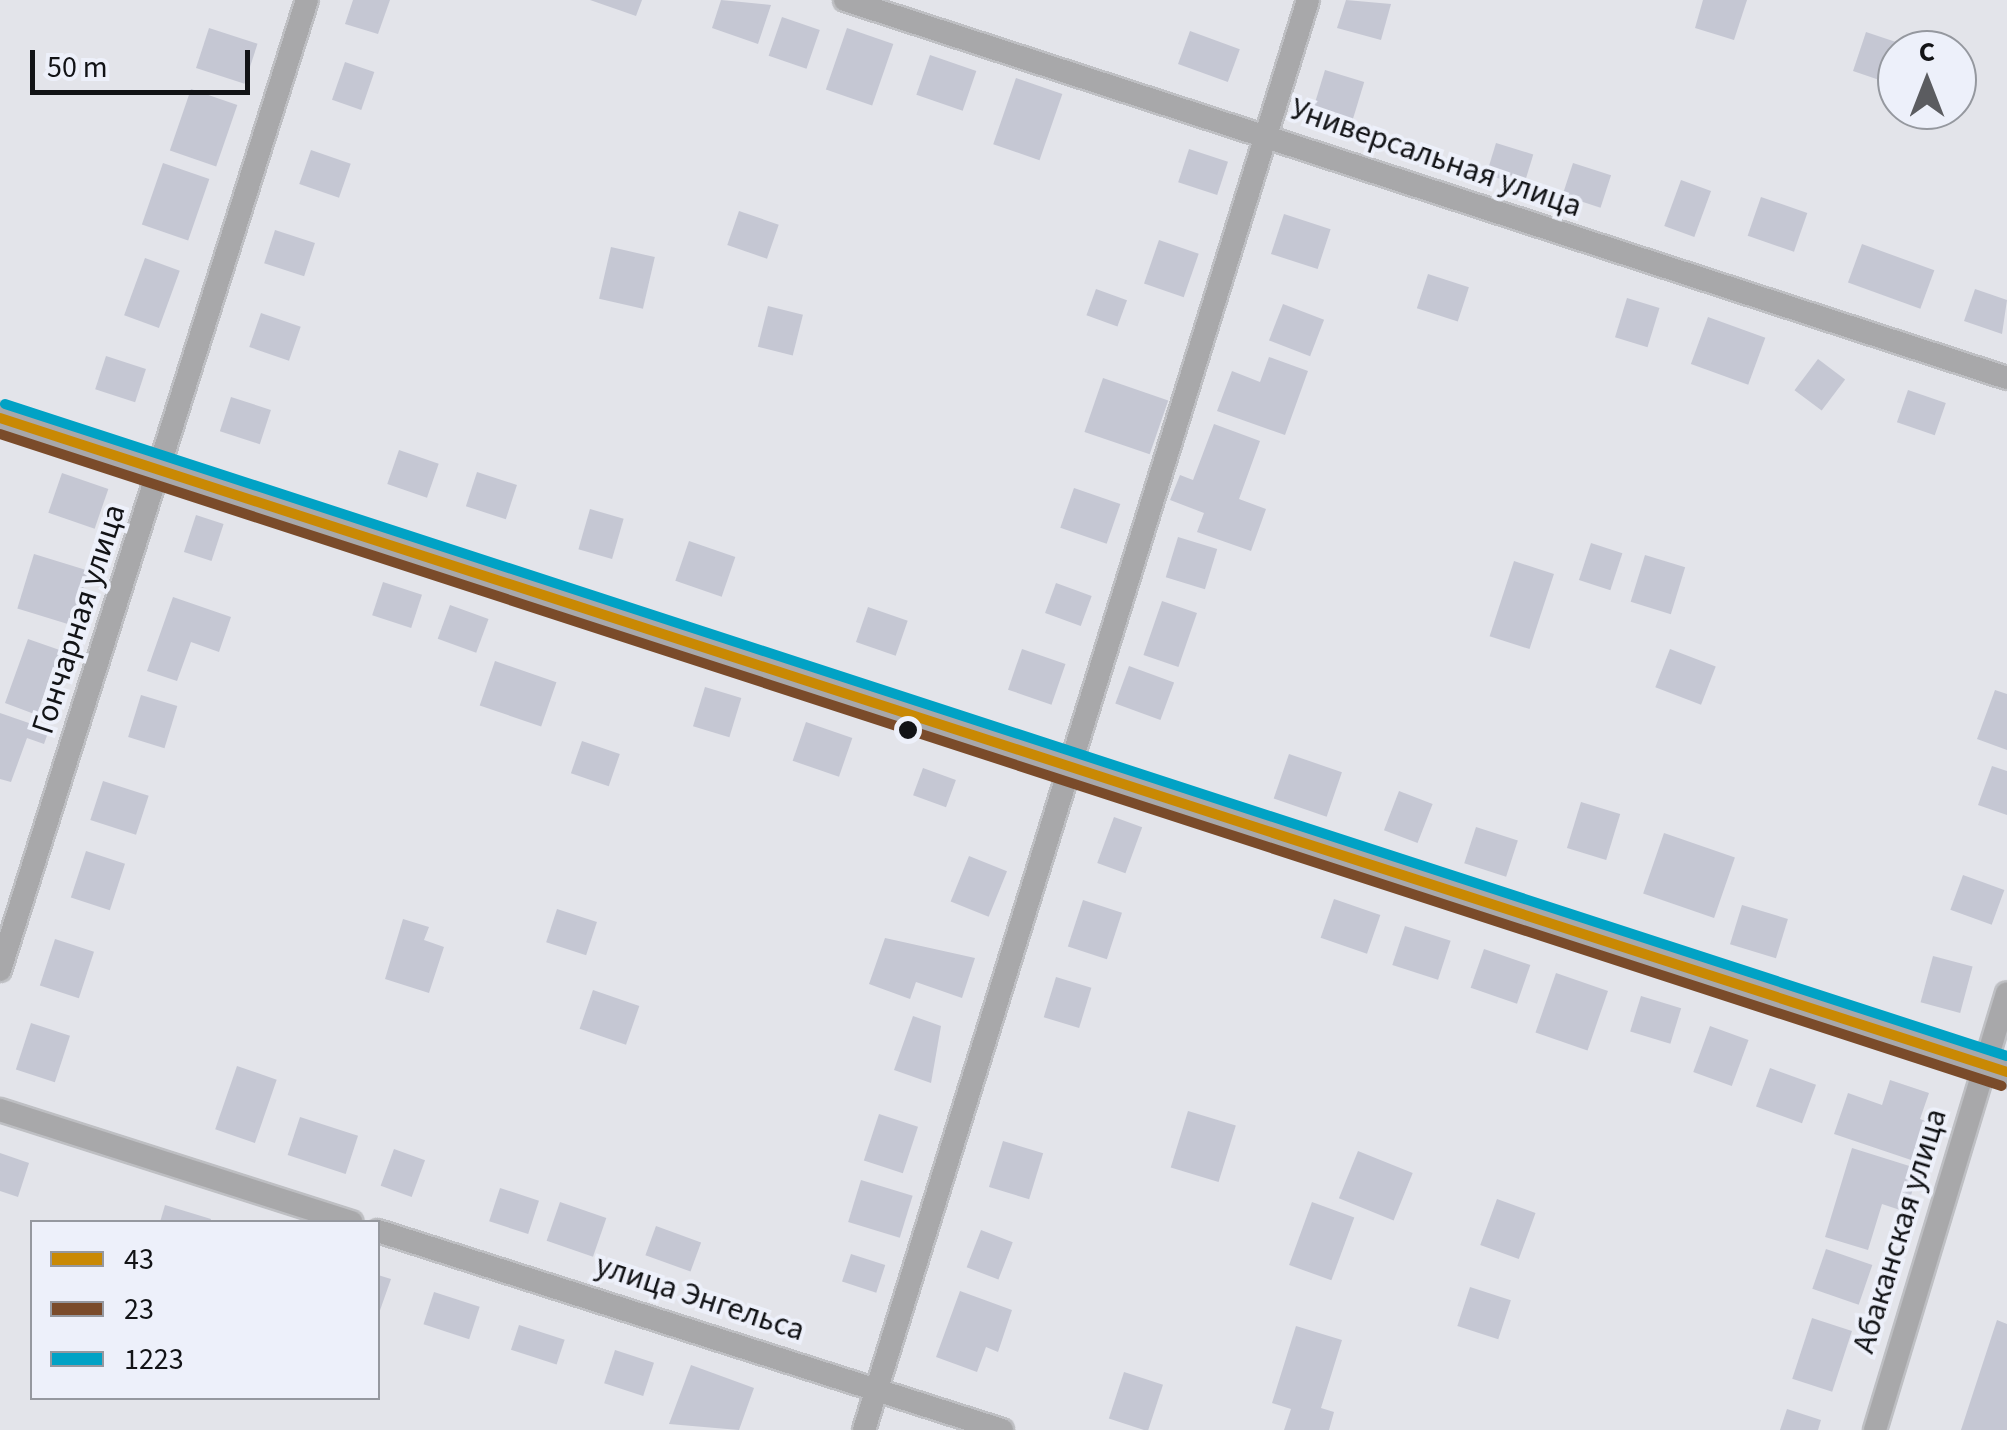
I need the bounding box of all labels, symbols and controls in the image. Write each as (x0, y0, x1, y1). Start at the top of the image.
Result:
scale bar (35, 30, 255, 92)
north arrow (1877, 30, 1977, 130)
text: С (1919, 32, 1935, 72)
text: 50 m (47, 46, 108, 89)
street label: Универсальная улица (1285, 90, 1587, 226)
street label: Гончарная улица (24, 499, 134, 739)
unlabelled marker (898, 720, 918, 740)
street label: Абаканская улица (1845, 1104, 1955, 1358)
legend (30, 1220, 380, 1400)
text: 43 (124, 1238, 154, 1281)
street label: улица Энгельса (591, 1246, 809, 1350)
text: 23 (124, 1288, 154, 1331)
text: 1223 (124, 1338, 184, 1381)

